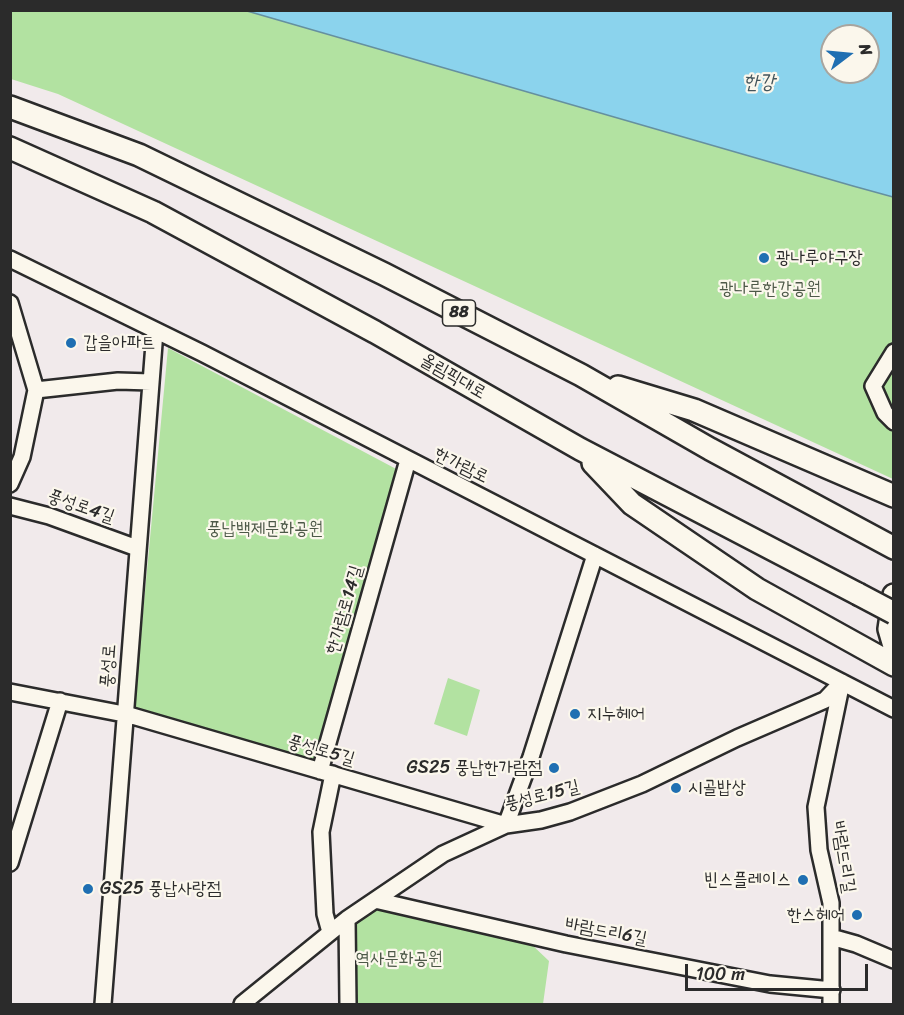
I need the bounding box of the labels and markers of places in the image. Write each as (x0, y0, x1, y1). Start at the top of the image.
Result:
place label: 광나루야구장 (776, 247, 863, 269)
marker: 광나루야구장 (757, 251, 771, 265)
place label: 갑을아파트 (83, 332, 155, 354)
marker: 갑을아파트 (64, 336, 78, 350)
place label: 지누헤어 (587, 703, 645, 725)
marker: 지누헤어 (568, 707, 582, 721)
place label: GS25 풍납한가람점 (407, 757, 542, 779)
marker: GS25 풍납한가람점 (547, 761, 561, 775)
place label: 시골밥상 (688, 777, 746, 799)
marker: 시골밥상 (669, 781, 683, 795)
place label: 빈스플레이스 (704, 869, 791, 891)
marker: 빈스플레이스 (796, 873, 810, 887)
place label: GS25 풍납사랑점 (100, 878, 221, 900)
marker: GS25 풍납사랑점 (81, 882, 95, 896)
place label: 한스헤어 (787, 904, 845, 926)
marker: 한스헤어 (850, 908, 864, 922)

